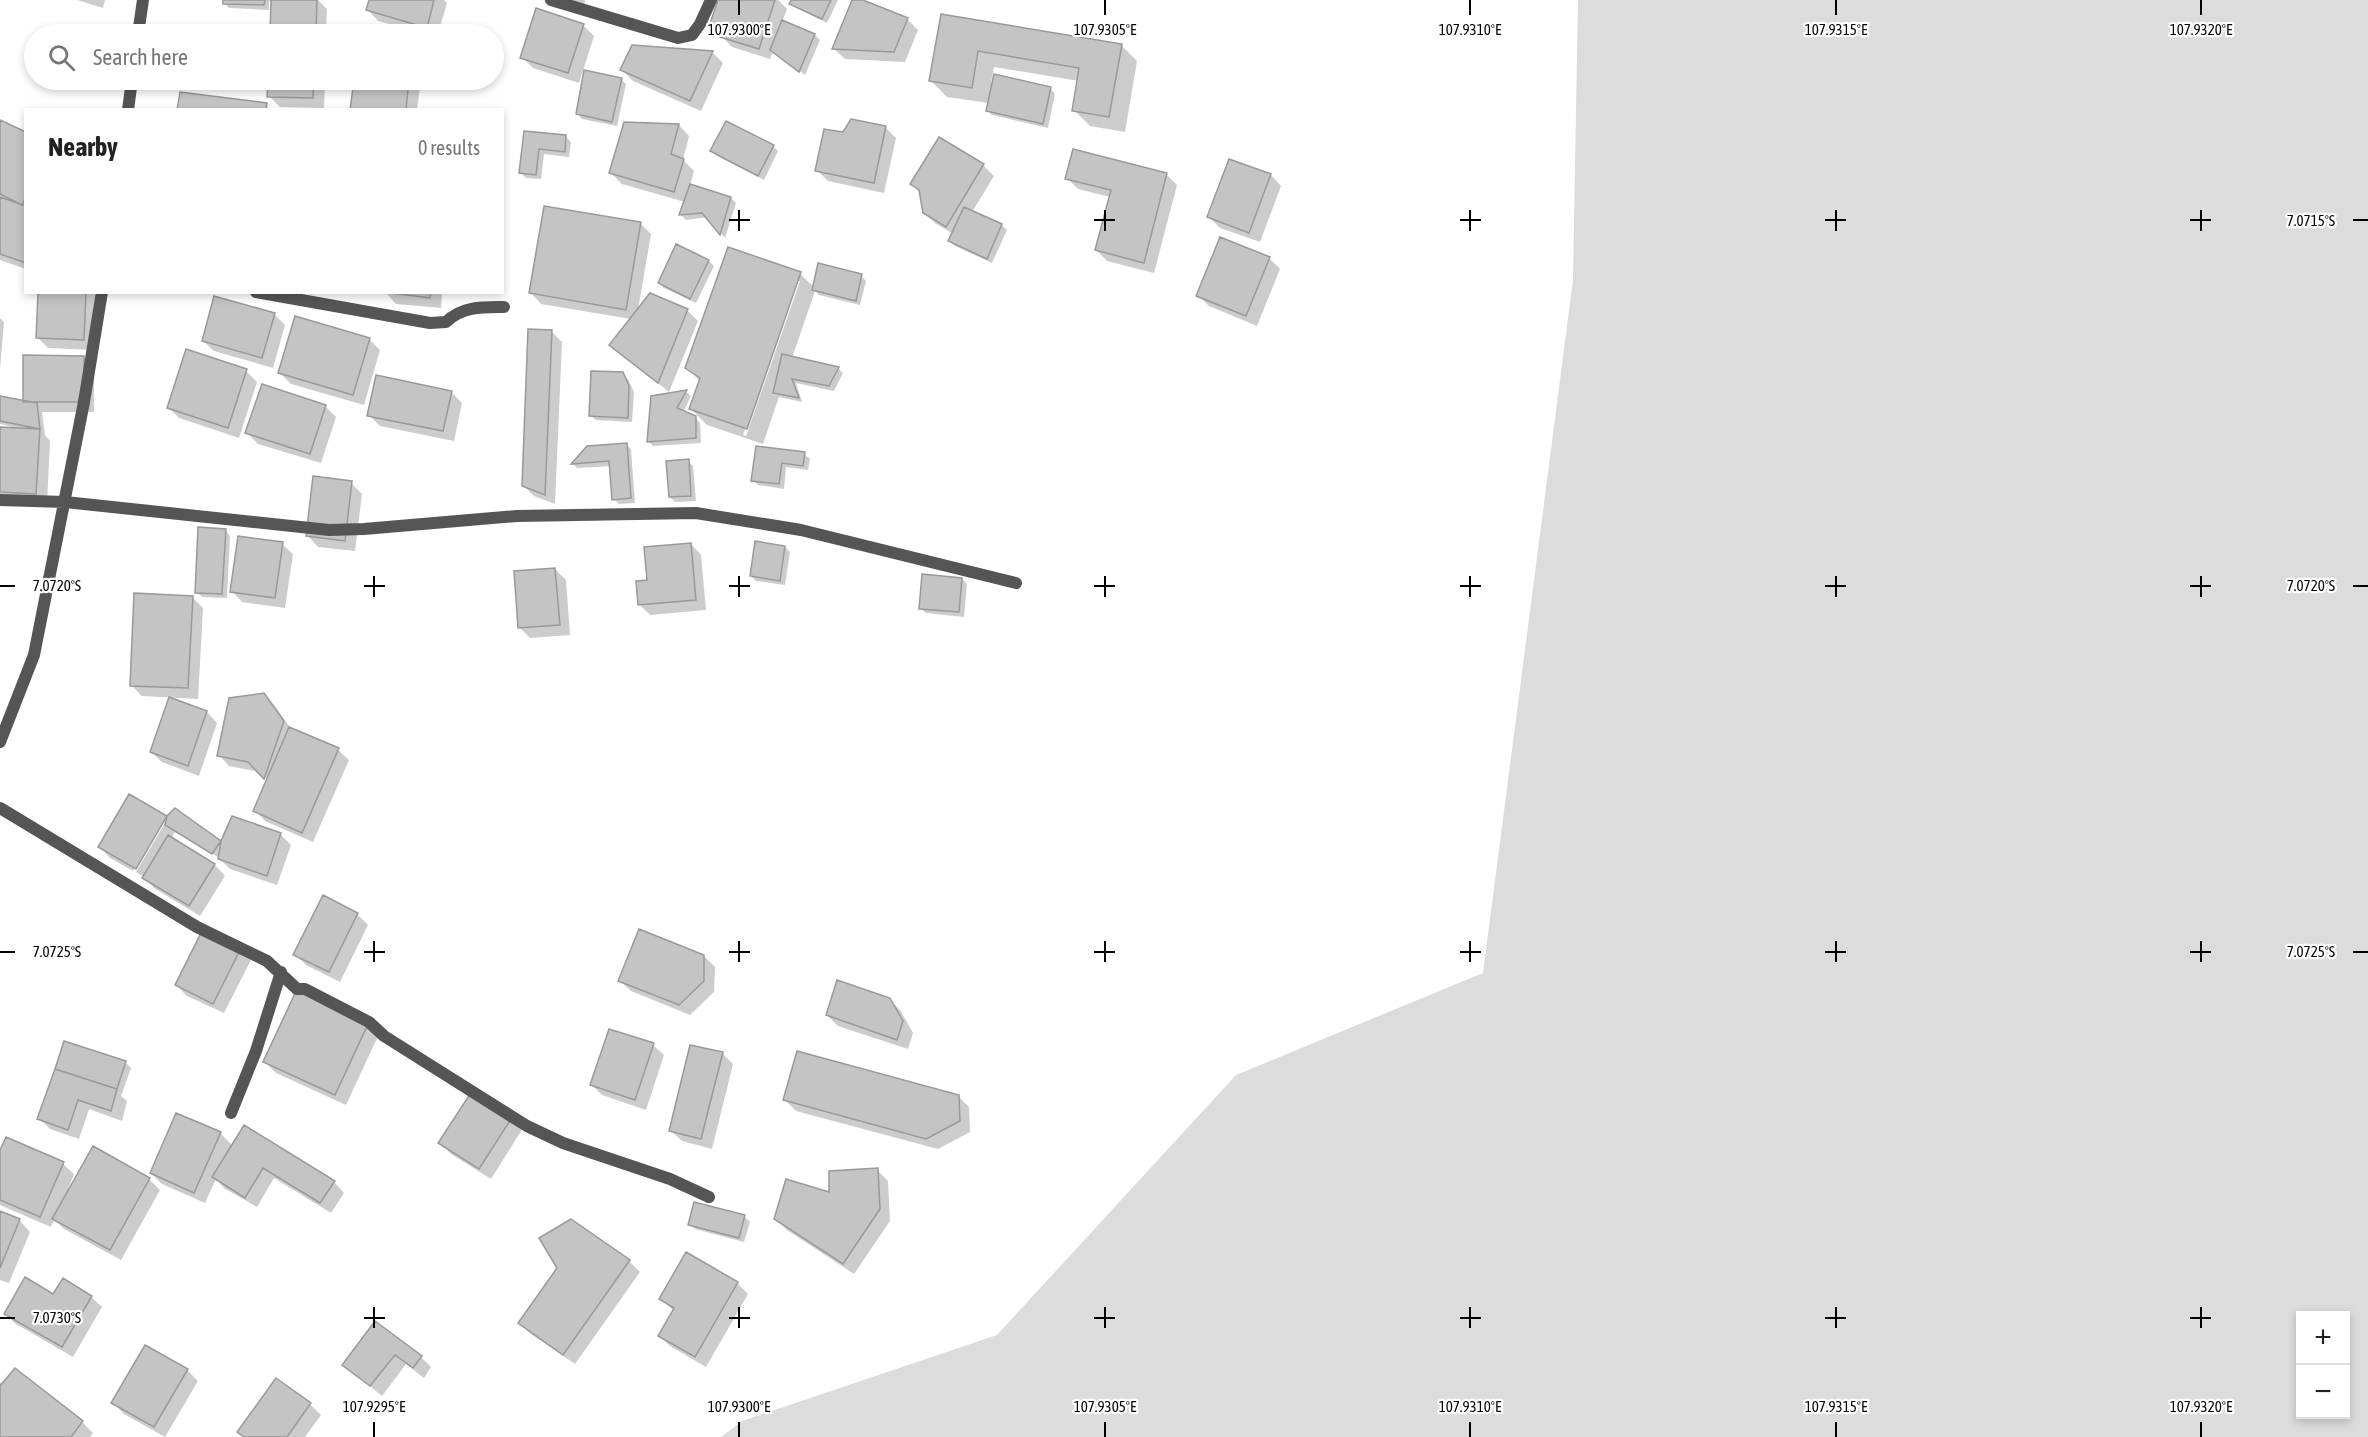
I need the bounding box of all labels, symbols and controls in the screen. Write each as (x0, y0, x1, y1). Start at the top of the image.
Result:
text: 107.9300°E (708, 21, 771, 38)
text: 107.9305°E (1074, 21, 1137, 38)
text: 107.9310°E (1439, 21, 1502, 38)
text: 107.9315°E (1805, 21, 1868, 38)
text: 107.9320°E (2170, 21, 2233, 38)
search box (24, 24, 504, 90)
icon: search (45, 41, 78, 74)
text: Search here (93, 44, 188, 70)
text: Nearby (48, 132, 118, 162)
text: 0 results (418, 136, 480, 159)
text: 7.0715°S (2287, 212, 2335, 229)
text: 7.0720°S (33, 577, 81, 594)
text: 7.0720°S (2287, 577, 2335, 594)
text: 7.0725°S (33, 943, 81, 960)
text: 7.0725°S (2287, 943, 2335, 960)
text: 7.0730°S (33, 1309, 81, 1326)
map controls (2296, 1311, 2350, 1419)
button: + (2296, 1311, 2350, 1365)
button: − (2296, 1365, 2350, 1419)
text: 107.9295°E (343, 1398, 406, 1415)
text: 107.9300°E (708, 1398, 771, 1415)
text: 107.9305°E (1074, 1398, 1137, 1415)
text: 107.9310°E (1439, 1398, 1502, 1415)
text: 107.9315°E (1805, 1398, 1868, 1415)
text: 107.9320°E (2170, 1398, 2233, 1415)

